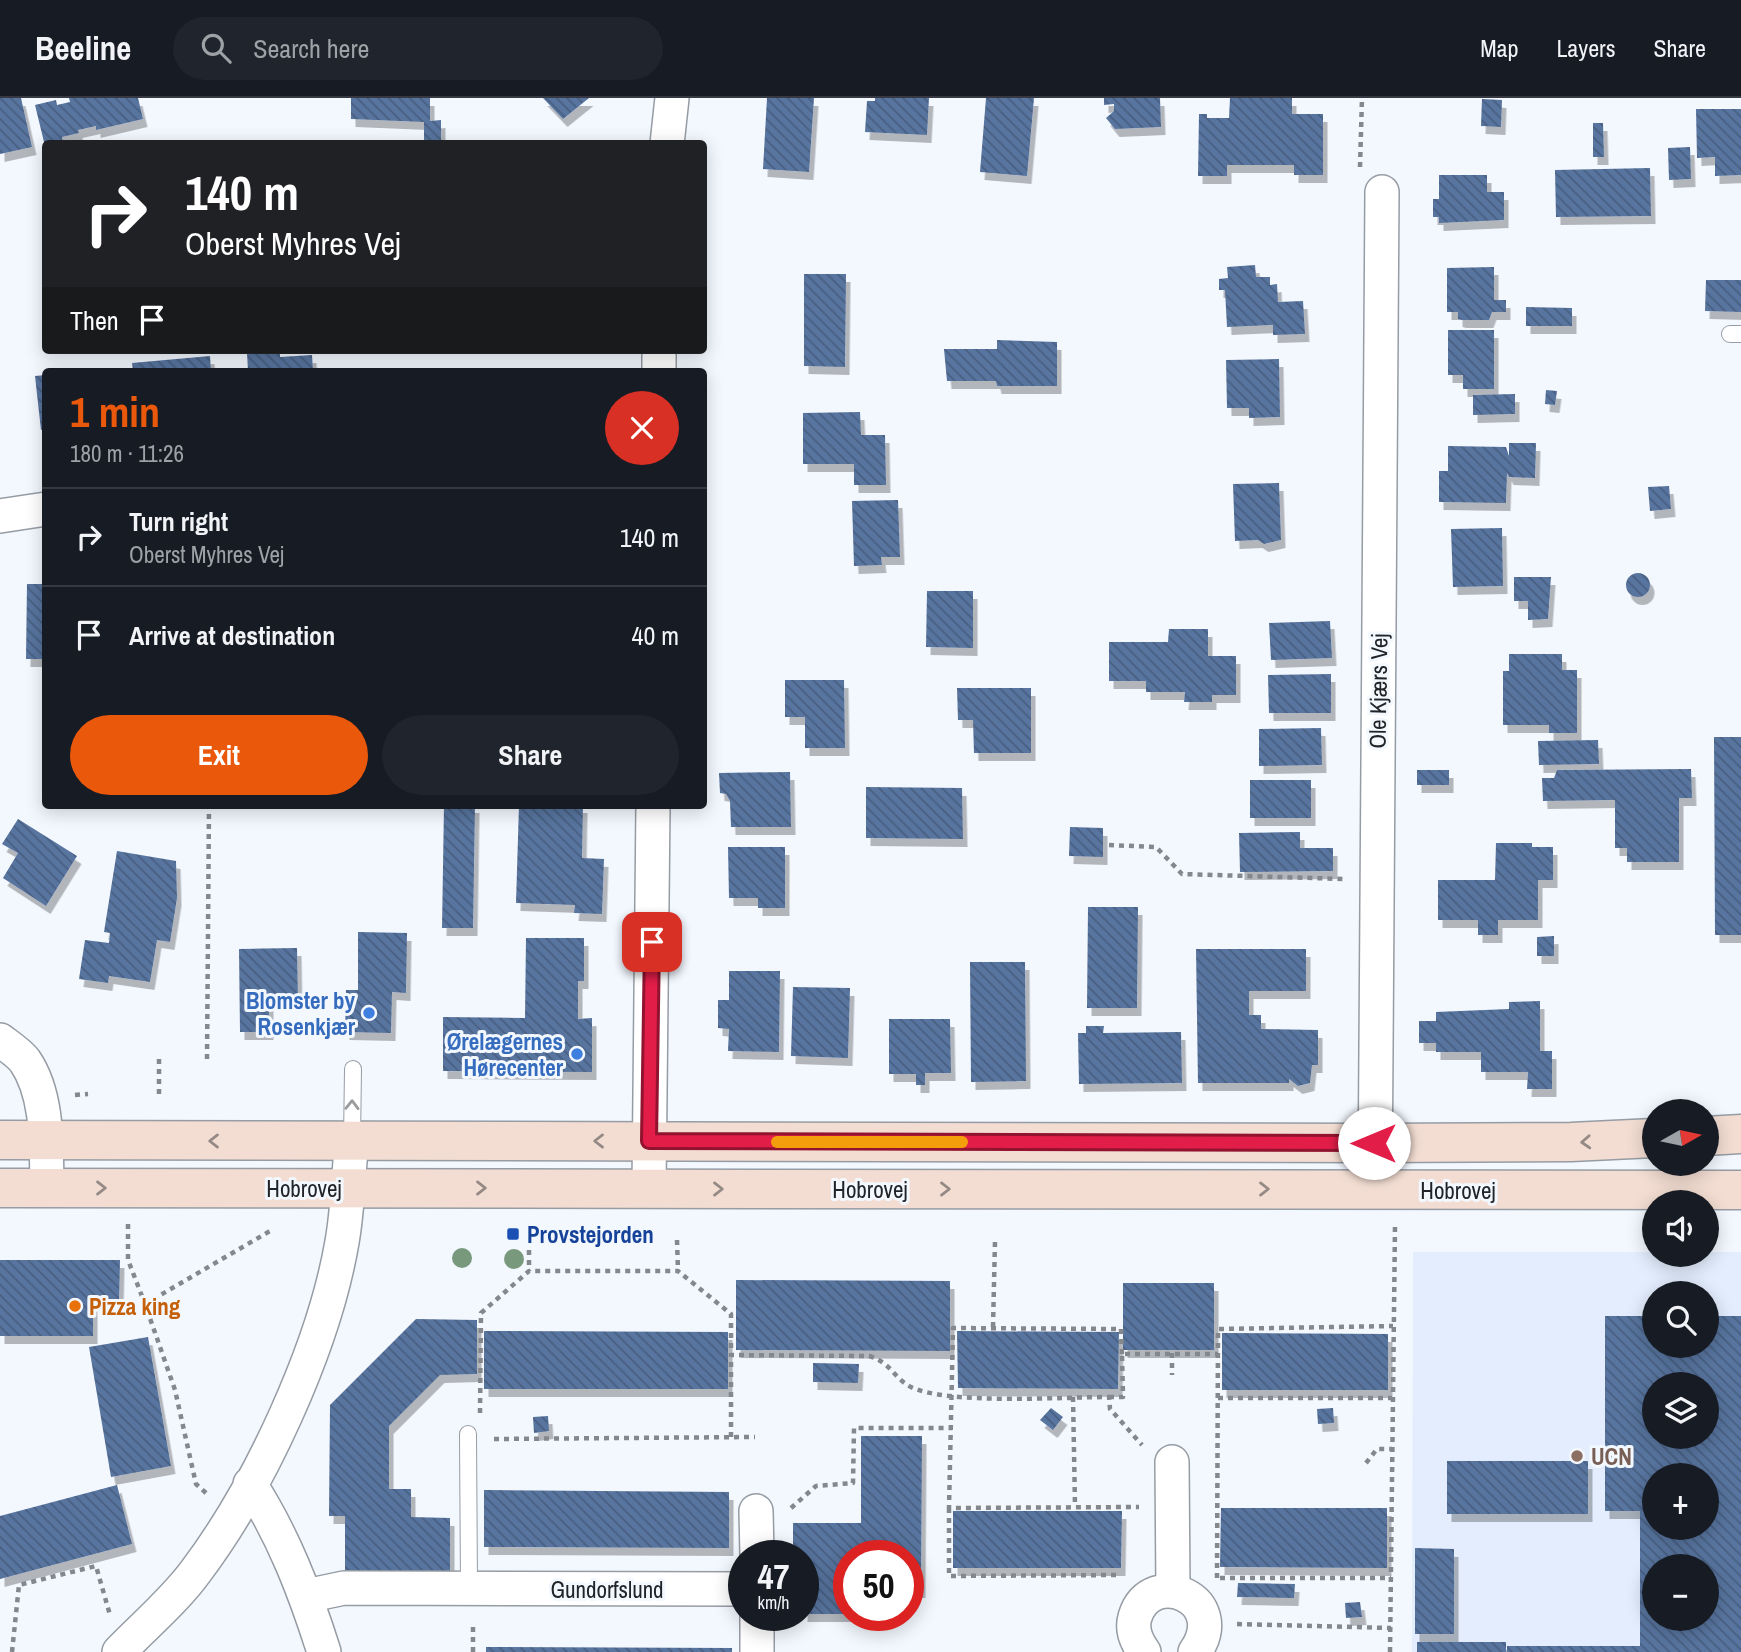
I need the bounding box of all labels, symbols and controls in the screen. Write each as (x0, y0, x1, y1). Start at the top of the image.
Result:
search box (173, 17, 663, 80)
text: Beeline (35, 26, 131, 70)
icon: search (197, 29, 235, 67)
text: Search here (253, 31, 369, 66)
text: Map (1480, 32, 1518, 64)
text: Layers (1556, 32, 1615, 64)
text: Share (1653, 32, 1706, 64)
text: 140 m (185, 159, 299, 225)
icon: right (70, 168, 161, 259)
text: Oberst Myhres Vej (185, 222, 401, 265)
icon: arrive (133, 301, 171, 339)
text: Then (70, 303, 119, 338)
text: 1 min (70, 384, 160, 440)
button: close (605, 391, 679, 465)
text: 180 m · 11:26 (70, 438, 184, 469)
text: Turn right (129, 504, 228, 539)
icon: right (70, 518, 108, 556)
text: 140 m (620, 520, 679, 555)
text: Oberst Myhres Vej (129, 539, 284, 570)
icon: arrive (70, 616, 108, 654)
text: Arrive at destination (129, 618, 335, 653)
text: 40 m (632, 618, 679, 653)
street label: Ole Kjærs Vej (1361, 633, 1395, 749)
button: Exit (70, 715, 368, 795)
button: Share (382, 715, 679, 795)
pin (622, 912, 682, 972)
icon: arrive (633, 923, 671, 961)
place label: Blomster by Rosenkjær (246, 985, 356, 1042)
marker: Blomster by Rosenkjær (361, 1005, 377, 1021)
place label: Ørelægernes Hørecenter (447, 1026, 564, 1083)
marker: Ørelægernes Hørecenter (569, 1046, 585, 1062)
one-way arrow (344, 1099, 360, 1110)
north arrow (1642, 1099, 1718, 1176)
map controls (1642, 1099, 1719, 1631)
position arrow (1337, 1106, 1411, 1180)
one-way arrow (208, 1133, 218, 1149)
one-way arrow (593, 1133, 603, 1149)
one-way arrow (1580, 1134, 1591, 1149)
street label: Hobrovej (266, 1173, 342, 1204)
street label: Hobrovej (832, 1174, 908, 1205)
street label: Hobrovej (1420, 1175, 1496, 1206)
one-way arrow (96, 1180, 106, 1196)
one-way arrow (477, 1180, 487, 1196)
one-way arrow (713, 1181, 723, 1197)
one-way arrow (940, 1181, 951, 1197)
one-way arrow (1259, 1182, 1270, 1197)
button: sound (1642, 1190, 1719, 1267)
place label: Provstejorden (527, 1219, 654, 1250)
marker: Provstejorden (505, 1226, 521, 1242)
button: search (1642, 1281, 1719, 1358)
place label: Pizza king (89, 1291, 181, 1322)
marker: Pizza king (67, 1298, 83, 1314)
button: layers (1642, 1372, 1719, 1449)
place label: UCN (1591, 1441, 1632, 1472)
marker: UCN (1569, 1448, 1585, 1464)
button: + (1642, 1463, 1719, 1540)
speed limit sign: 50 (833, 1540, 924, 1631)
text: 47 (758, 1553, 789, 1600)
button: − (1642, 1554, 1719, 1631)
street label: Gundorfslund (550, 1574, 664, 1605)
text: km/h (758, 1590, 790, 1615)

